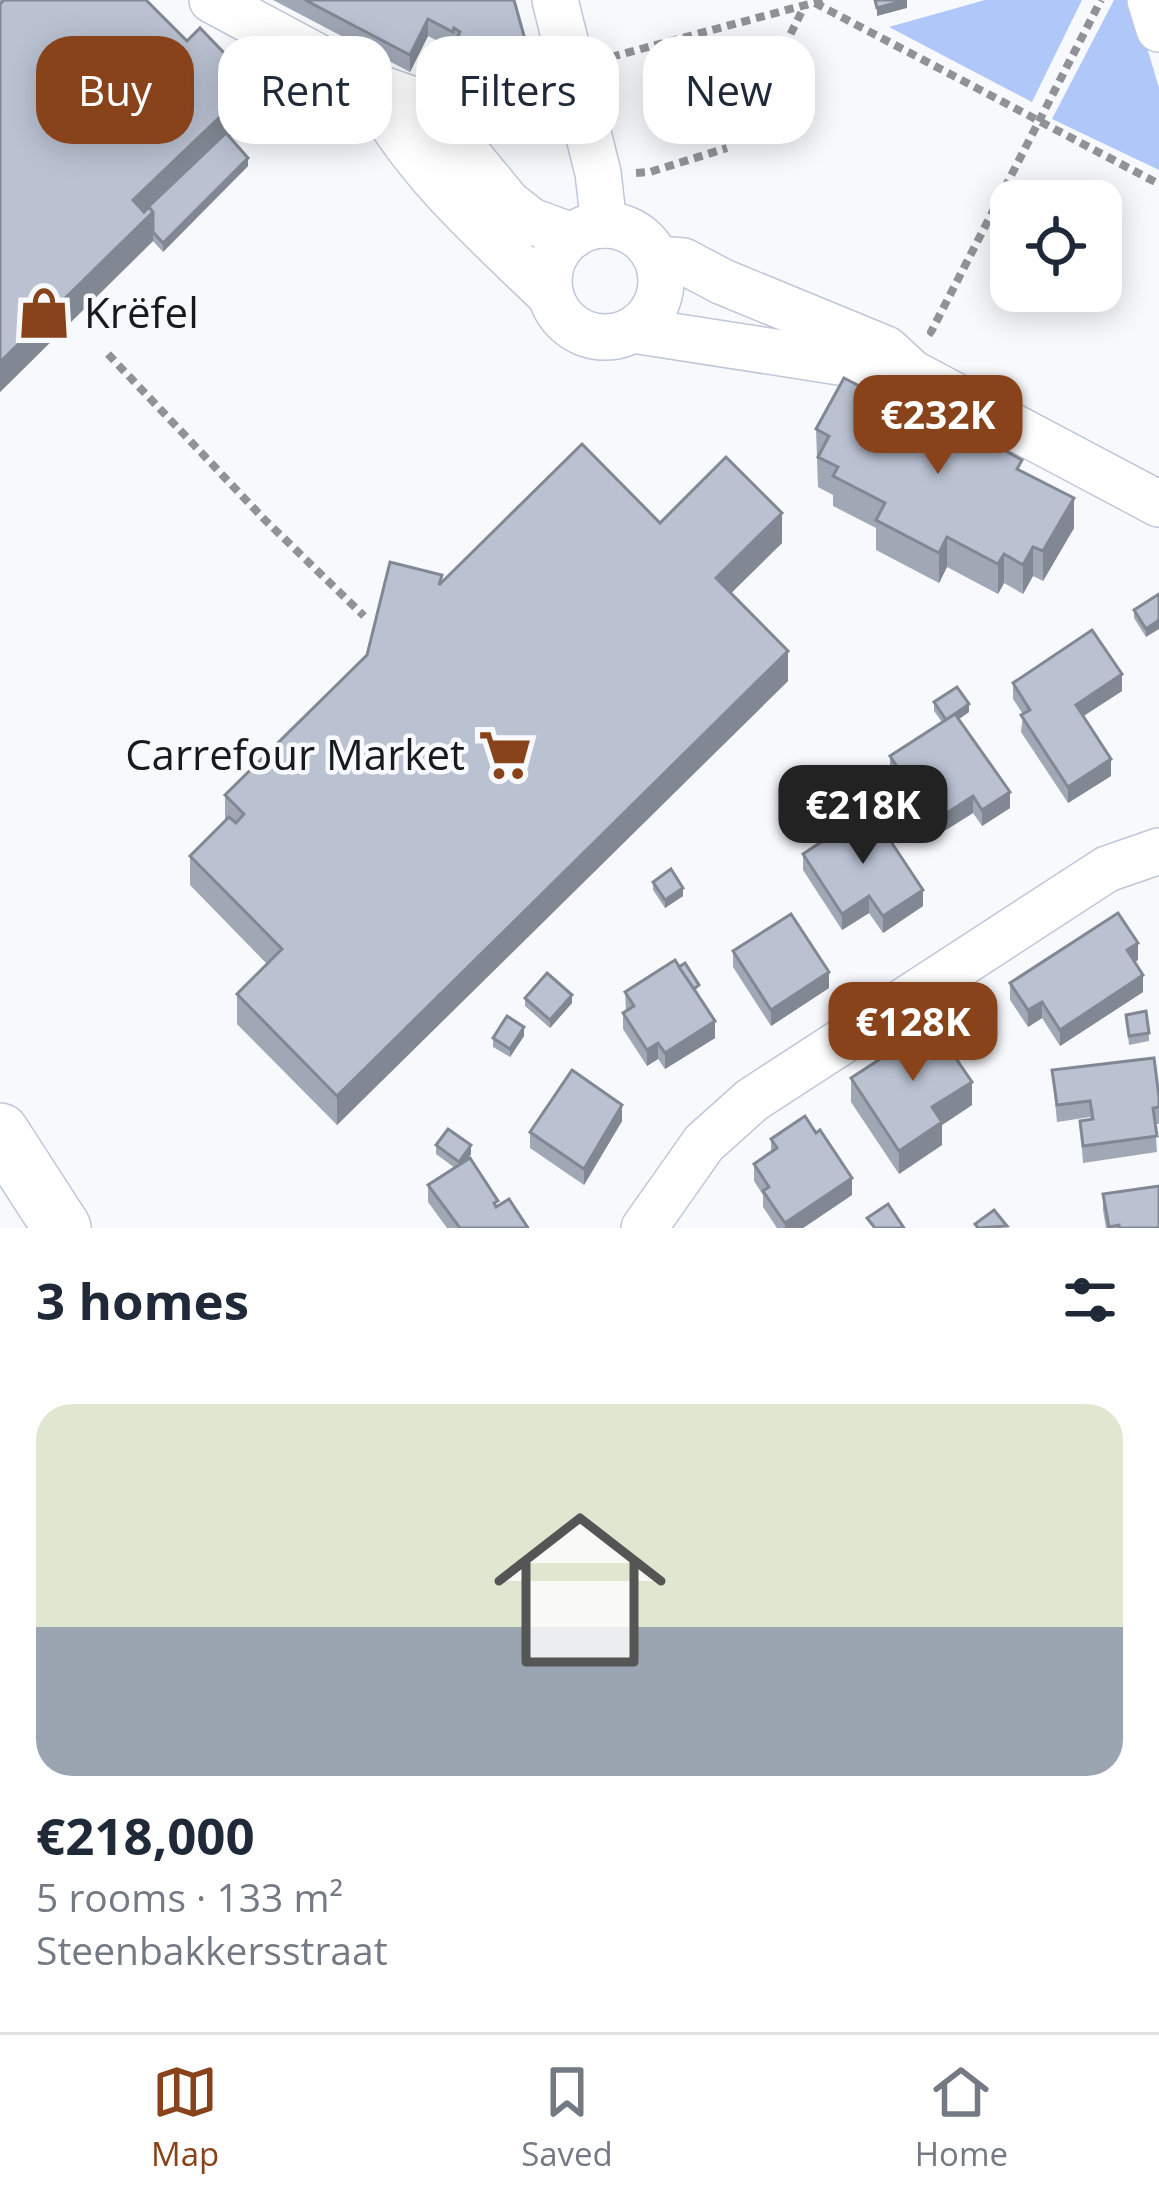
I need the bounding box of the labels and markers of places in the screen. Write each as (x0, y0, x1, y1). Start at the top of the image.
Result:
place label: Krëfel (84, 283, 199, 340)
shop icon: Krëfel (15, 284, 73, 342)
pin: €232K (854, 375, 1022, 477)
place label: Carrefour Market (125, 725, 465, 782)
supermarket icon: Carrefour Market (476, 726, 534, 784)
pin: €218K (779, 765, 947, 867)
pin: €128K (829, 982, 997, 1084)

